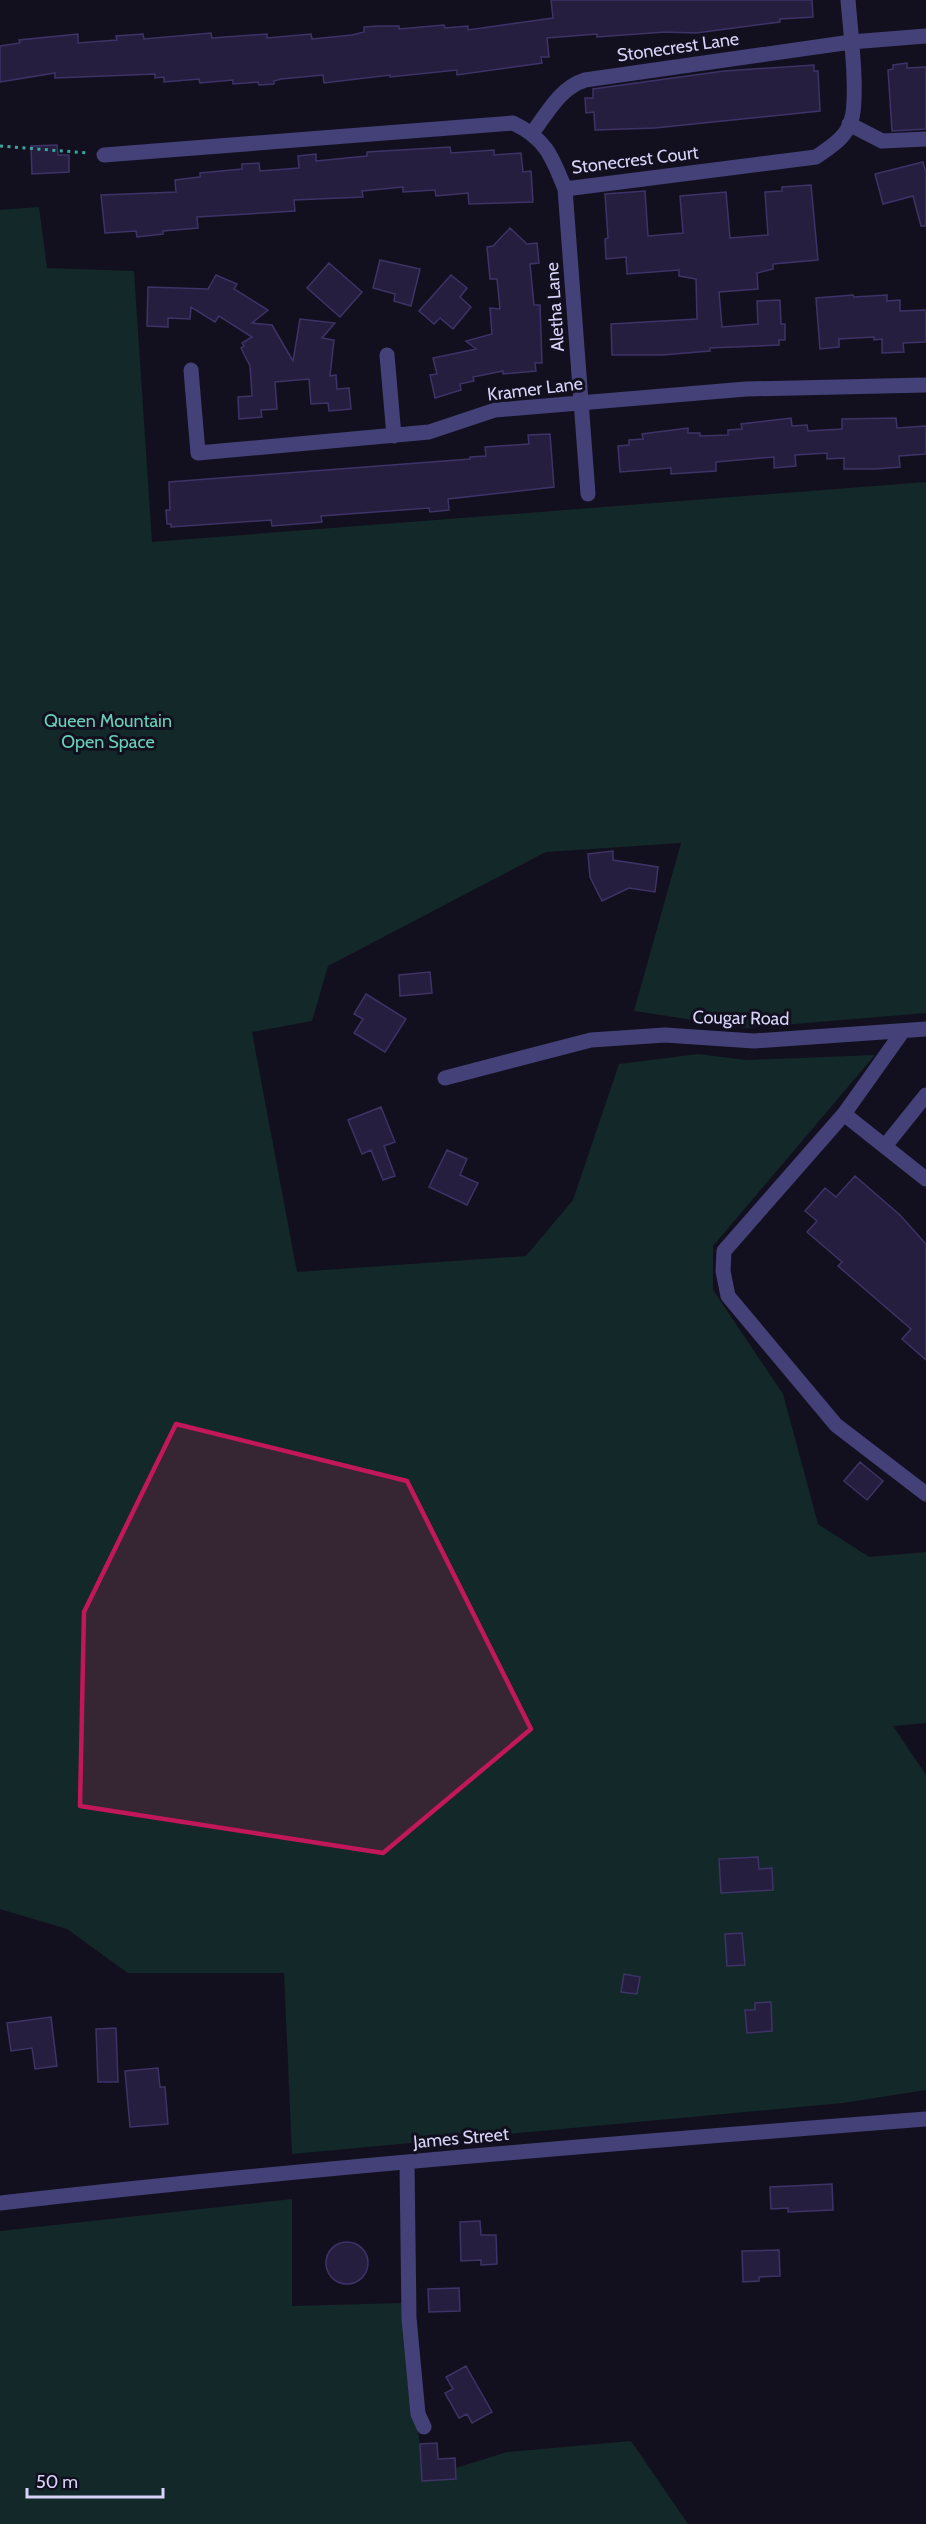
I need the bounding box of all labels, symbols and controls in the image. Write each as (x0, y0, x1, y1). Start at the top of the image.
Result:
street label: Stonecrest Lane (616, 28, 740, 66)
street label: Stonecrest Court (570, 141, 700, 179)
street label: Aletha Lane (541, 261, 569, 353)
street label: Kramer Lane (486, 372, 584, 406)
park label: Queen Mountain Open Space (44, 710, 172, 753)
street label: Cougar Road (693, 1006, 789, 1030)
street label: James Street (411, 2123, 510, 2153)
scale bar (27, 2461, 164, 2499)
text: 50 m (36, 2471, 78, 2493)

